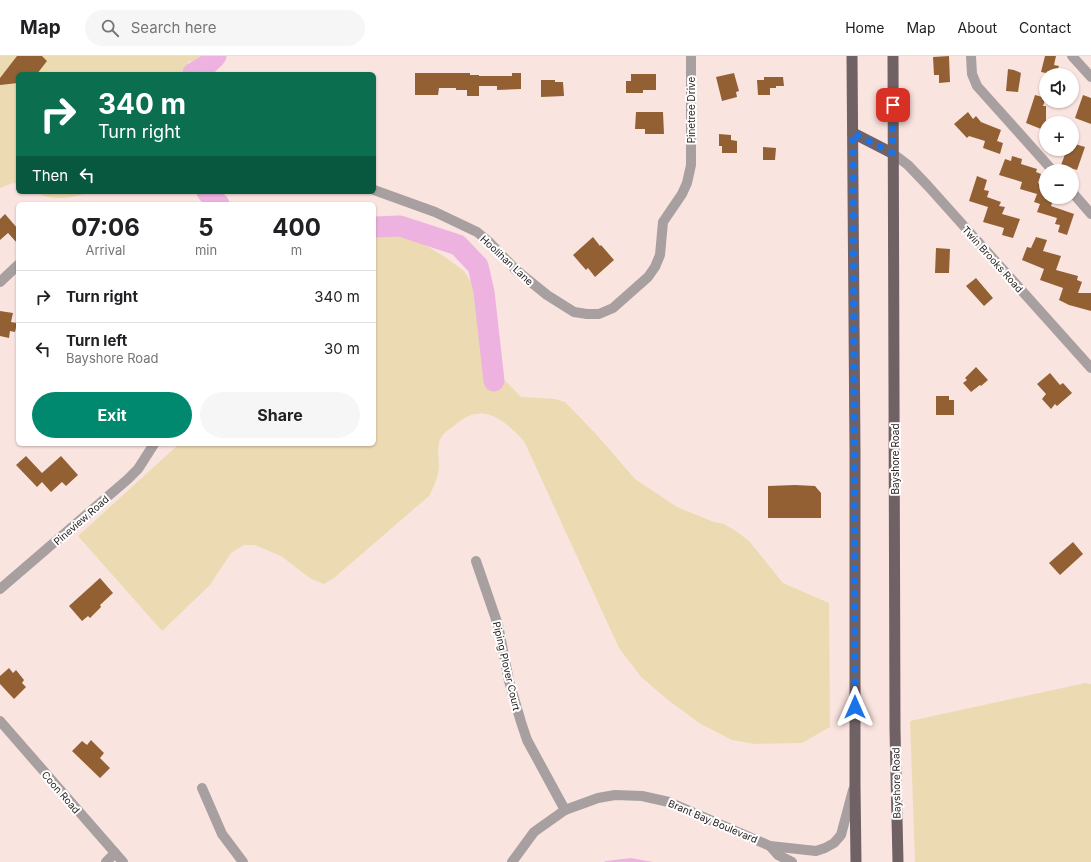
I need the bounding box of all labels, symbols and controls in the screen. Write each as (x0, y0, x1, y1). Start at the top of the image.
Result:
search box (85, 10, 365, 46)
text: Map (20, 16, 61, 39)
icon: search (99, 17, 121, 39)
text: Search here (131, 18, 216, 37)
text: Home (845, 19, 884, 36)
text: Map (906, 19, 936, 36)
text: About (958, 19, 997, 36)
text: Contact (1019, 19, 1071, 36)
map controls (1039, 68, 1079, 204)
button: sound (1039, 68, 1079, 108)
street label: Pinetree Drive (685, 76, 697, 143)
text: 340 m (98, 87, 186, 121)
icon: right (32, 88, 84, 140)
pin (876, 88, 910, 122)
icon: arrive (882, 94, 904, 116)
button: + (1039, 116, 1079, 156)
text: Turn right (98, 121, 181, 142)
icon: left (76, 164, 98, 186)
button: − (1039, 164, 1079, 204)
text: Then (32, 166, 68, 185)
text: 07:06 (71, 213, 140, 242)
text: 5 (198, 213, 214, 242)
text: 400 (272, 213, 321, 242)
street label: Twin Brooks Road (960, 223, 1026, 295)
street label: Hoolihan Lane (478, 233, 536, 288)
text: Arrival (85, 242, 125, 258)
text: min (195, 242, 217, 258)
text: m (291, 242, 302, 258)
icon: right (32, 286, 54, 308)
text: Turn right (66, 287, 138, 306)
text: 340 m (314, 287, 360, 306)
text: Turn left (66, 331, 127, 350)
icon: left (32, 338, 54, 360)
text: 30 m (324, 339, 360, 358)
text: Bayshore Road (66, 350, 159, 366)
button: Exit (32, 392, 192, 438)
button: Share (200, 392, 360, 438)
street label: Bayshore Road (889, 423, 901, 495)
street label: Pineview Road (51, 493, 111, 547)
street label: Piping Plover Court (491, 620, 523, 712)
position arrow (834, 686, 876, 728)
street label: Bayshore Road (889, 747, 903, 819)
street label: Coon Road (39, 768, 83, 816)
street label: Brant Bay Boulevard (667, 797, 759, 845)

